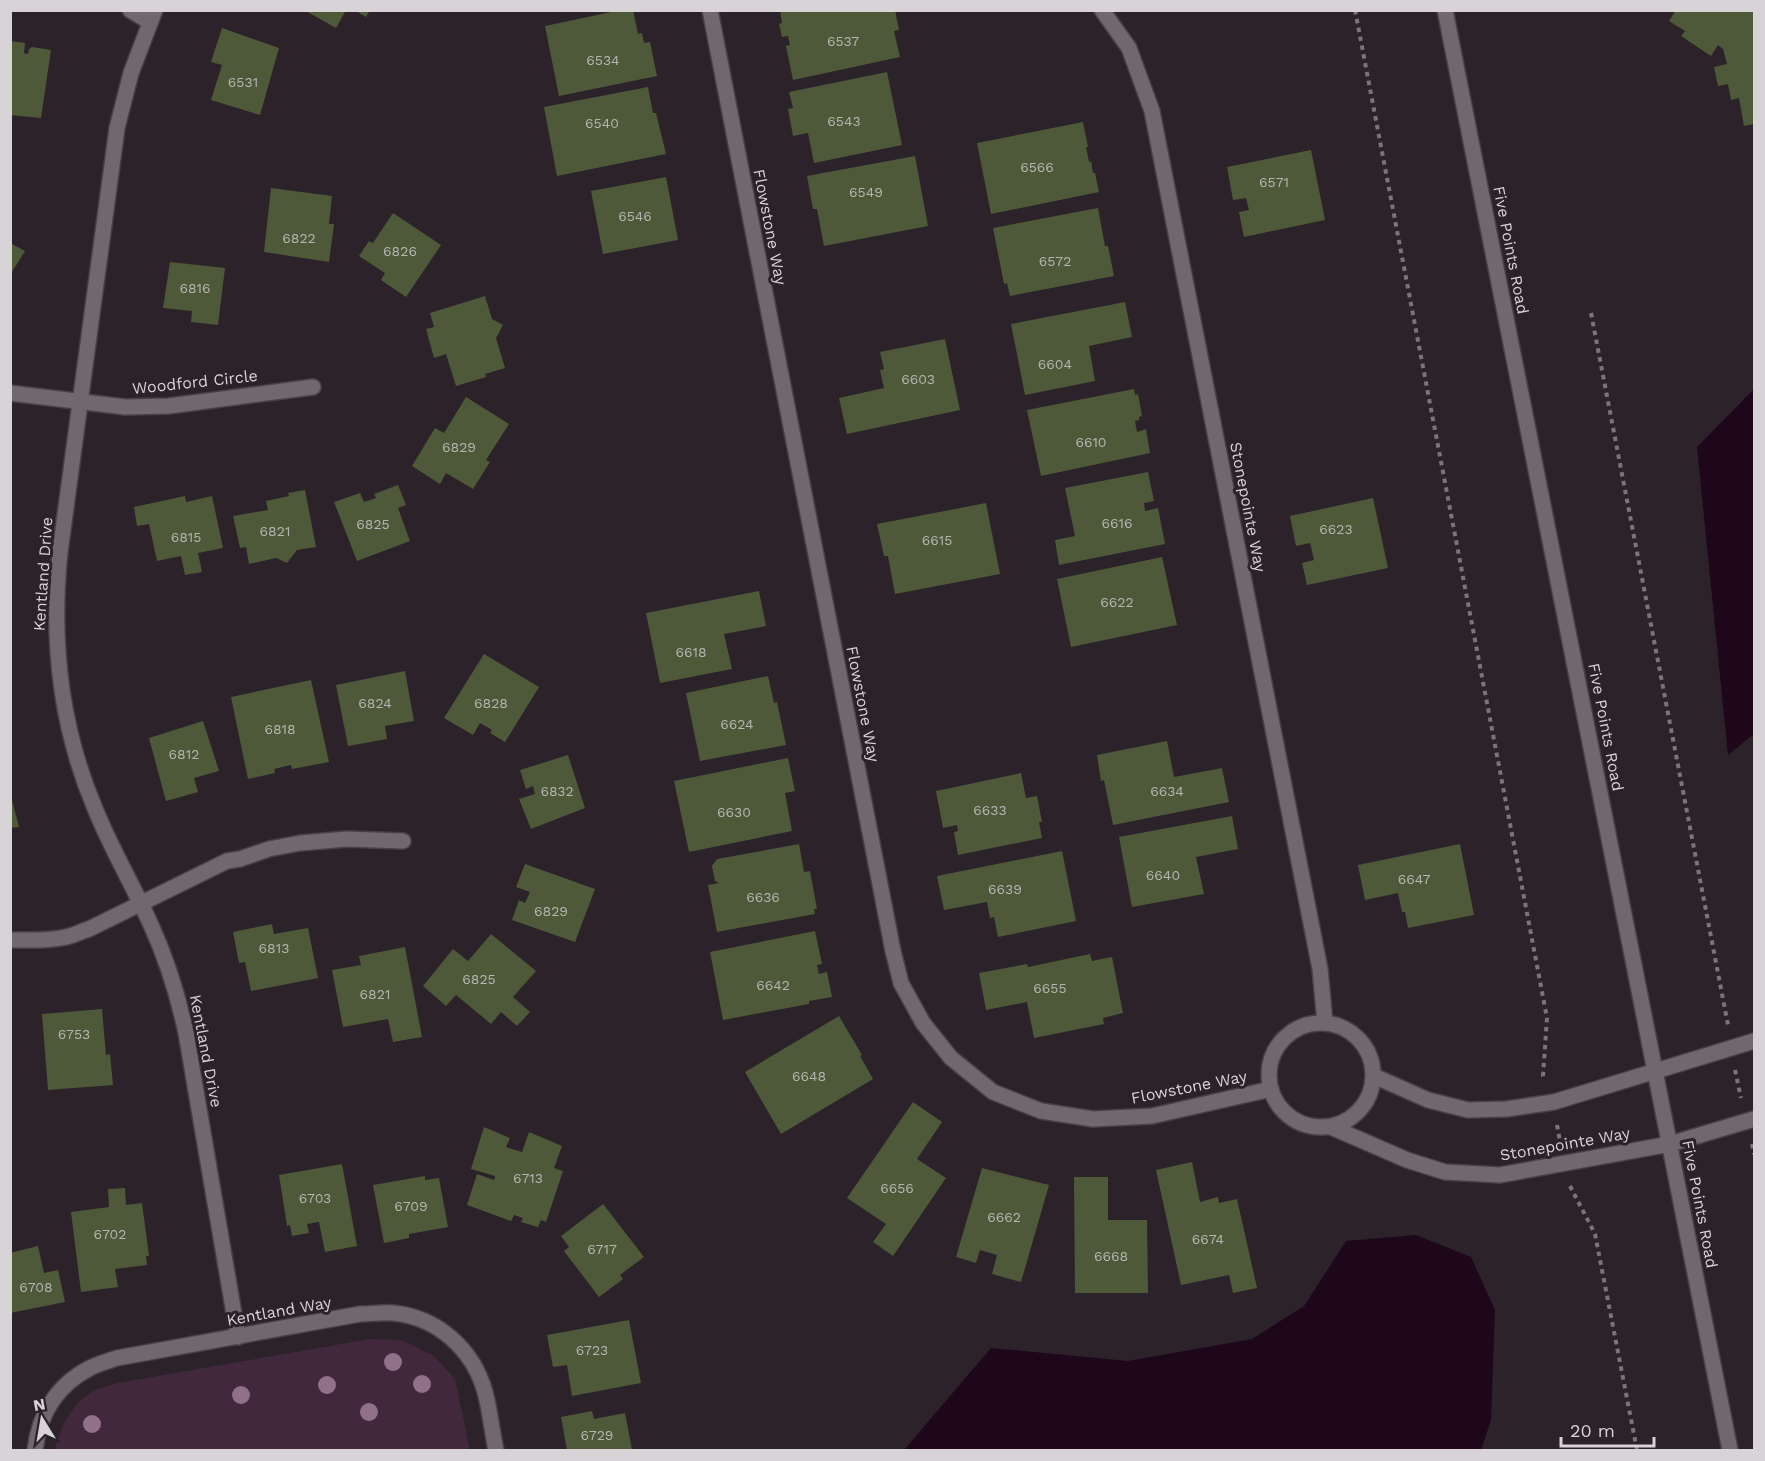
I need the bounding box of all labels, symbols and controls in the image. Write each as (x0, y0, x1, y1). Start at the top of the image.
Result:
house number: 6537 (827, 33, 859, 49)
house number: 6534 (586, 52, 620, 68)
house number: 6531 (228, 74, 258, 90)
house number: 6543 (827, 113, 861, 129)
house number: 6540 (585, 115, 619, 131)
house number: 6566 (1020, 159, 1054, 175)
street label: Flowstone Way (749, 167, 791, 287)
house number: 6571 (1259, 174, 1289, 190)
house number: 6549 (849, 184, 883, 200)
street label: Five Points Road (1489, 184, 1533, 316)
house number: 6546 (618, 208, 652, 224)
house number: 6822 (282, 230, 316, 246)
house number: 6826 (383, 243, 417, 259)
house number: 6572 (1039, 253, 1071, 269)
house number: 6816 (179, 280, 211, 296)
house number: 6604 (1038, 356, 1072, 372)
street label: Woodford Circle (131, 366, 259, 398)
house number: 6603 (901, 371, 935, 387)
house number: 6610 (1075, 434, 1107, 450)
house number: 6829 (442, 439, 476, 455)
street label: Stonepointe Way (1226, 440, 1270, 574)
house number: 6616 (1102, 515, 1133, 531)
street label: Kentland Drive (30, 516, 56, 632)
house number: 6825 (356, 516, 390, 532)
house number: 6623 (1319, 521, 1353, 537)
house number: 6821 (260, 523, 290, 539)
house number: 6815 (171, 529, 201, 545)
house number: 6615 (922, 532, 952, 548)
house number: 6622 (1100, 594, 1134, 610)
house number: 6618 (675, 644, 707, 660)
street label: Flowstone Way (842, 644, 884, 764)
street label: Five Points Road (1584, 661, 1628, 793)
house number: 6824 (358, 695, 392, 711)
house number: 6828 (474, 695, 508, 711)
house number: 6624 (720, 716, 754, 732)
house number: 6818 (264, 721, 296, 737)
house number: 6812 (169, 746, 199, 762)
house number: 6832 (540, 783, 574, 799)
house number: 6634 (1150, 783, 1184, 799)
house number: 6633 (973, 802, 1007, 818)
house number: 6630 (717, 804, 751, 820)
house number: 6640 (1146, 867, 1180, 883)
house number: 6647 (1398, 871, 1431, 887)
house number: 6639 (988, 881, 1022, 897)
house number: 6636 (746, 889, 780, 905)
house number: 6829 (534, 903, 568, 919)
house number: 6813 (259, 940, 289, 956)
house number: 6825 (462, 971, 496, 987)
house number: 6642 (756, 977, 790, 993)
house number: 6655 (1033, 980, 1067, 996)
house number: 6821 (360, 986, 390, 1002)
street label: Kentland Drive (186, 993, 226, 1109)
house number: 6753 (58, 1026, 90, 1042)
street label: Flowstone Way (1129, 1066, 1249, 1108)
house number: 6648 (792, 1068, 826, 1084)
street label: Stonepointe Way (1498, 1123, 1632, 1165)
street label: Five Points Road (1678, 1138, 1722, 1270)
house number: 6713 (513, 1170, 543, 1186)
house number: 6656 (880, 1180, 914, 1196)
house number: 6703 (299, 1190, 331, 1206)
house number: 6709 (394, 1198, 428, 1214)
house number: 6662 (987, 1209, 1021, 1225)
house number: 6702 (94, 1226, 126, 1242)
house number: 6674 (1192, 1231, 1224, 1247)
house number: 6717 (587, 1241, 617, 1257)
house number: 6668 (1094, 1248, 1128, 1264)
house number: 6708 (19, 1279, 53, 1295)
street label: Kentland Way (225, 1292, 334, 1330)
house number: 6723 (576, 1342, 608, 1358)
north arrow (12, 1389, 72, 1449)
text: N (32, 1394, 47, 1415)
scale bar (1561, 1410, 1654, 1448)
text: 20 m (1570, 1420, 1615, 1441)
house number: 6729 (580, 1427, 614, 1443)

